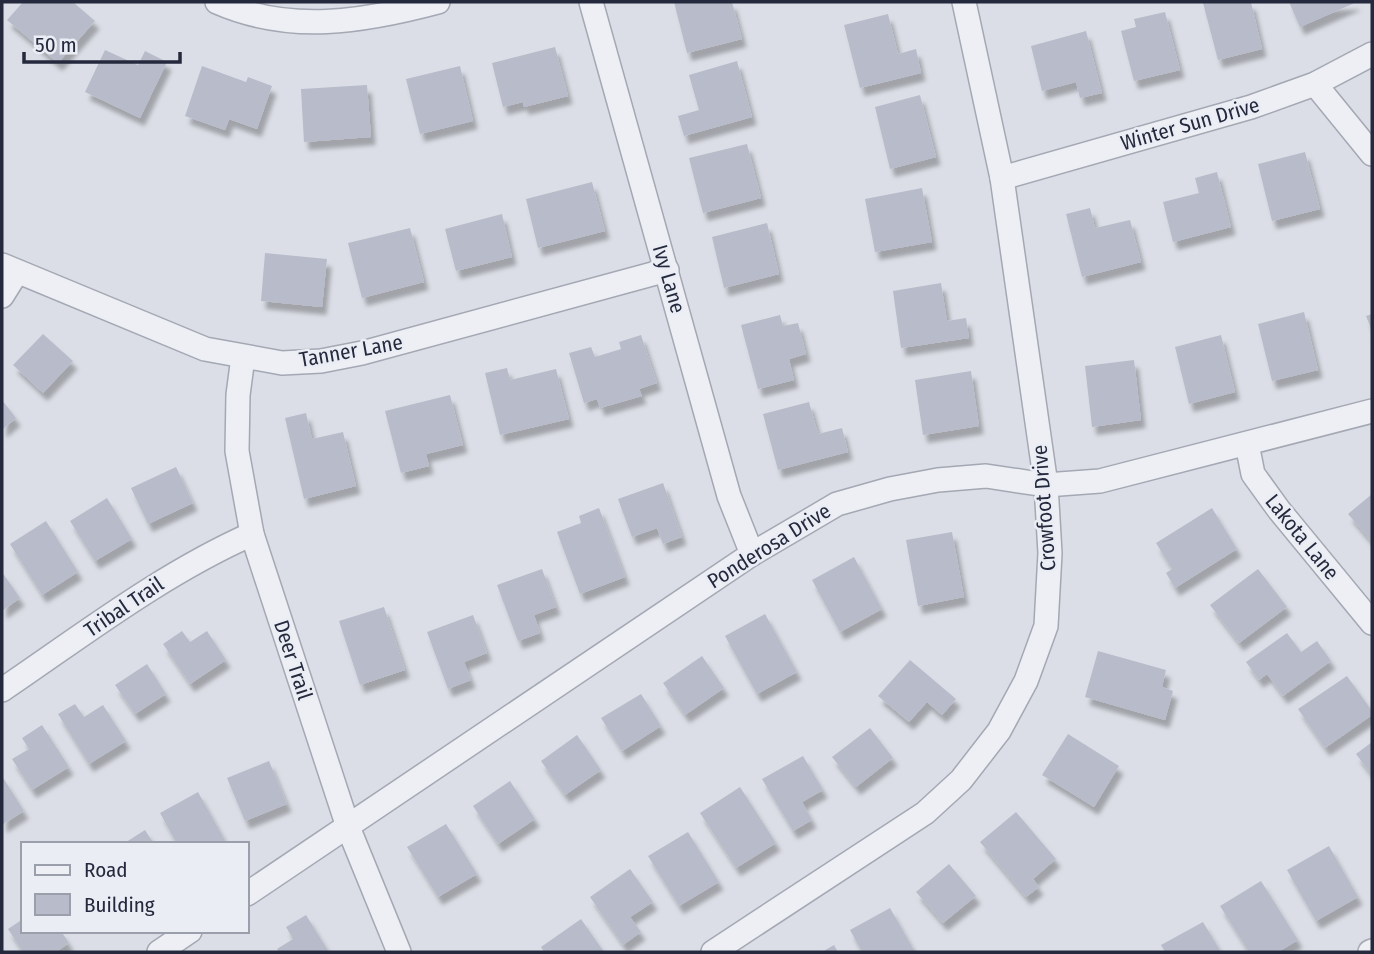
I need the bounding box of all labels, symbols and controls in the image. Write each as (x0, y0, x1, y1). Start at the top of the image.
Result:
scale bar (24, 21, 180, 65)
text: 50 m (35, 32, 77, 58)
street label: Winter Sun Drive (1118, 92, 1262, 156)
street label: Ivy Lane (647, 242, 691, 316)
street label: Tanner Lane (297, 329, 405, 373)
street label: Crowfoot Drive (1027, 444, 1061, 572)
street label: Lakota Lane (1260, 489, 1344, 585)
street label: Ponderosa Drive (703, 498, 835, 594)
street label: Tribal Trail (79, 571, 169, 643)
street label: Deer Trail (268, 617, 318, 703)
legend (21, 842, 248, 933)
text: Road (84, 857, 128, 883)
text: Building (84, 892, 155, 918)

